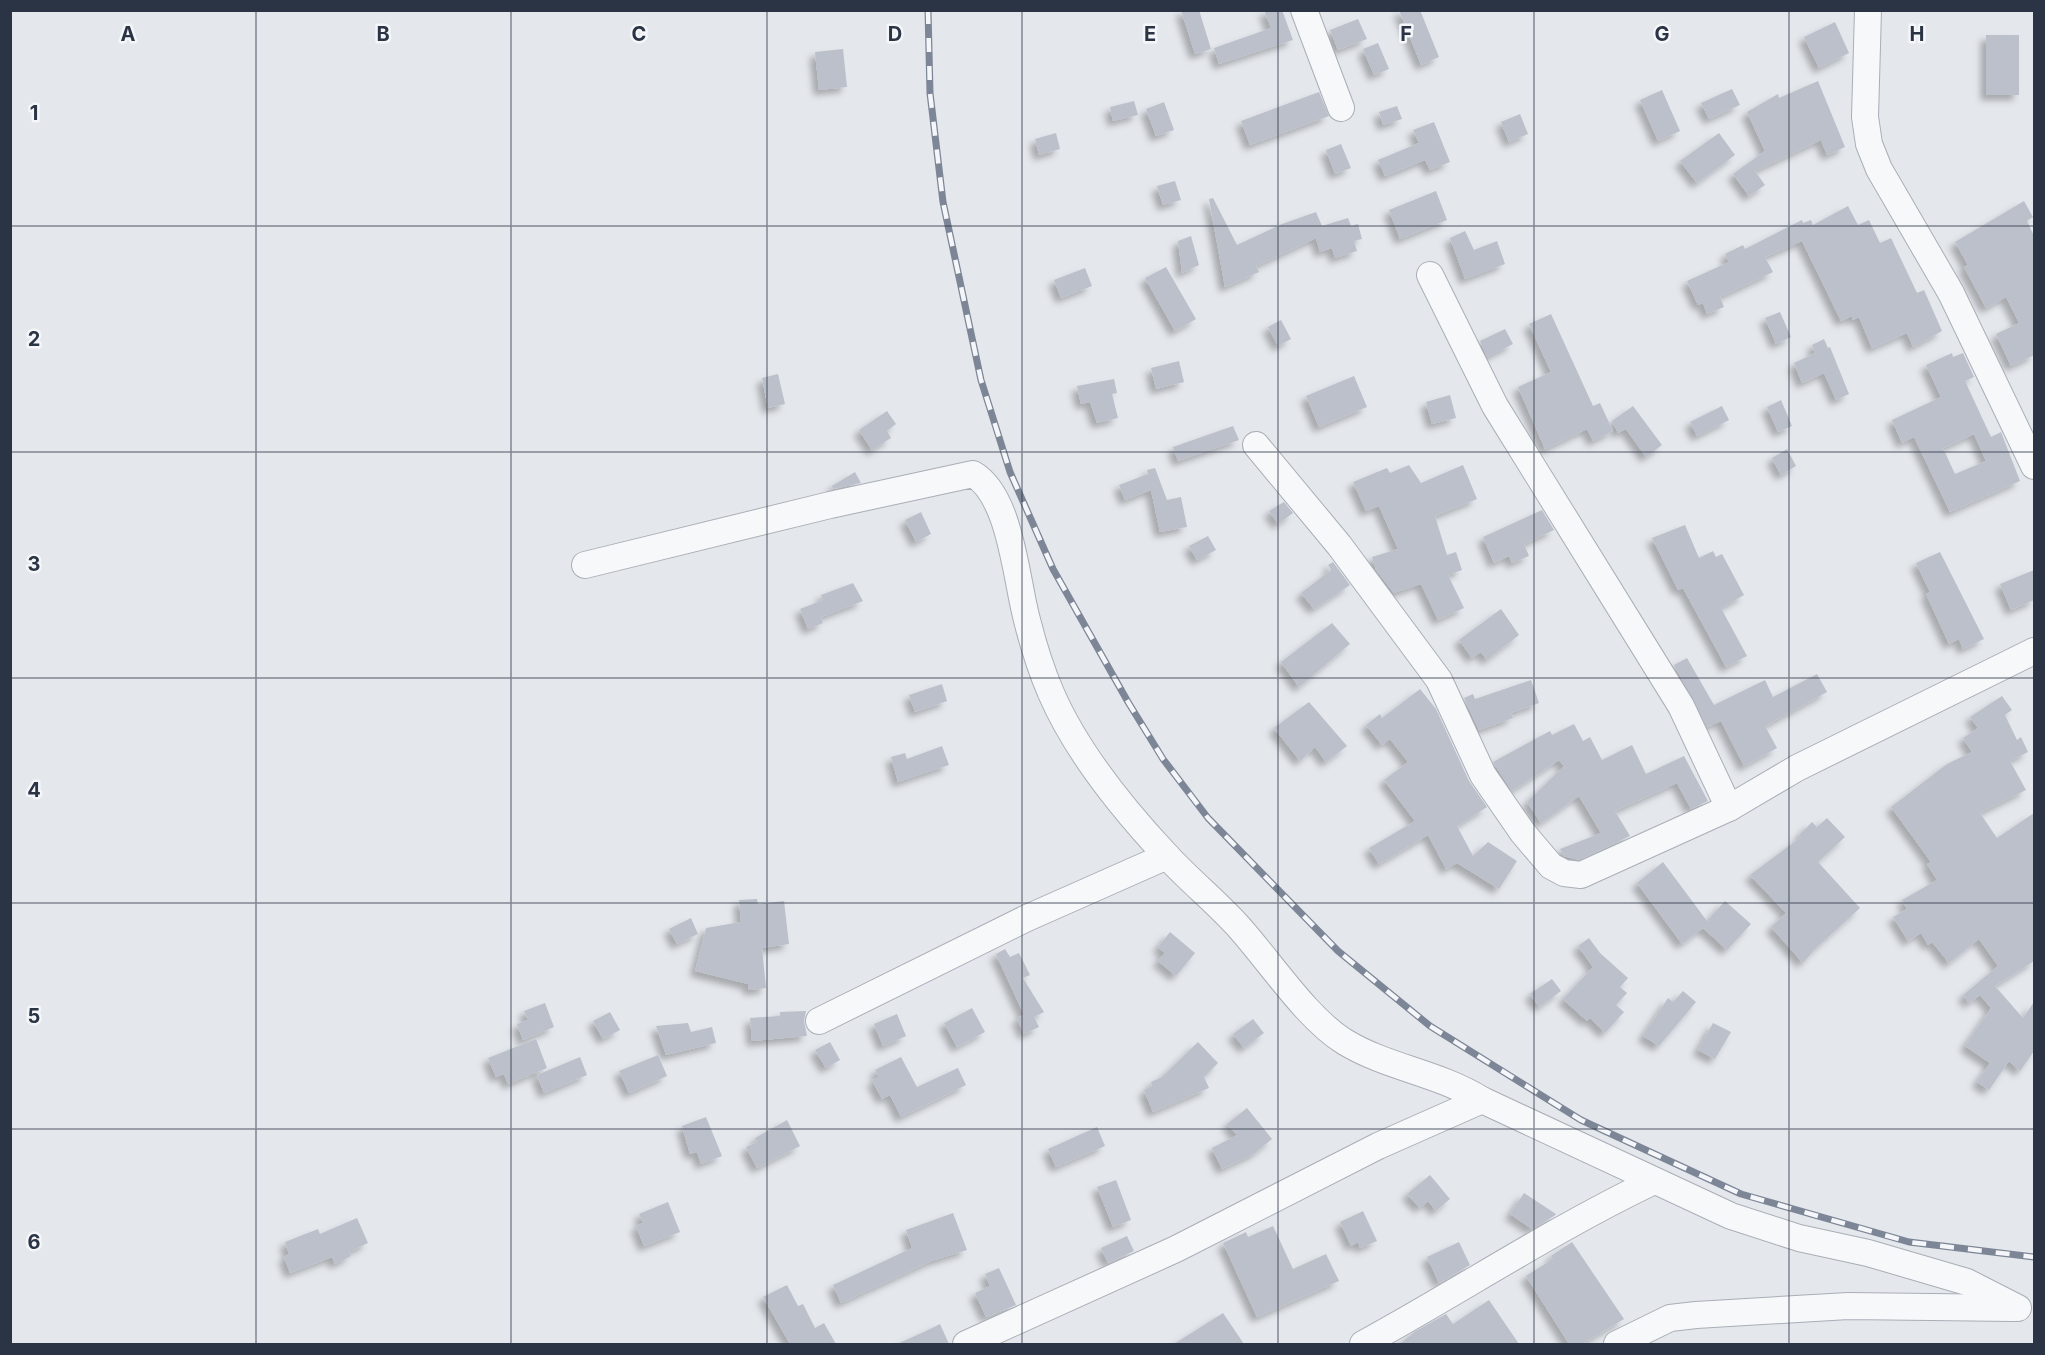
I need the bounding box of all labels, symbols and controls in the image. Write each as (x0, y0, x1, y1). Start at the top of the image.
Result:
text: A (121, 22, 136, 46)
text: B (376, 22, 390, 46)
text: C (632, 22, 646, 46)
text: D (888, 22, 902, 46)
text: E (1144, 22, 1156, 46)
text: F (1400, 22, 1412, 46)
text: G (1654, 22, 1670, 46)
text: H (1910, 22, 1924, 46)
text: 1 (30, 101, 38, 125)
text: 2 (28, 327, 40, 351)
text: 3 (28, 552, 40, 576)
text: 4 (27, 778, 41, 802)
text: 5 (28, 1004, 40, 1028)
text: 6 (28, 1230, 41, 1254)

